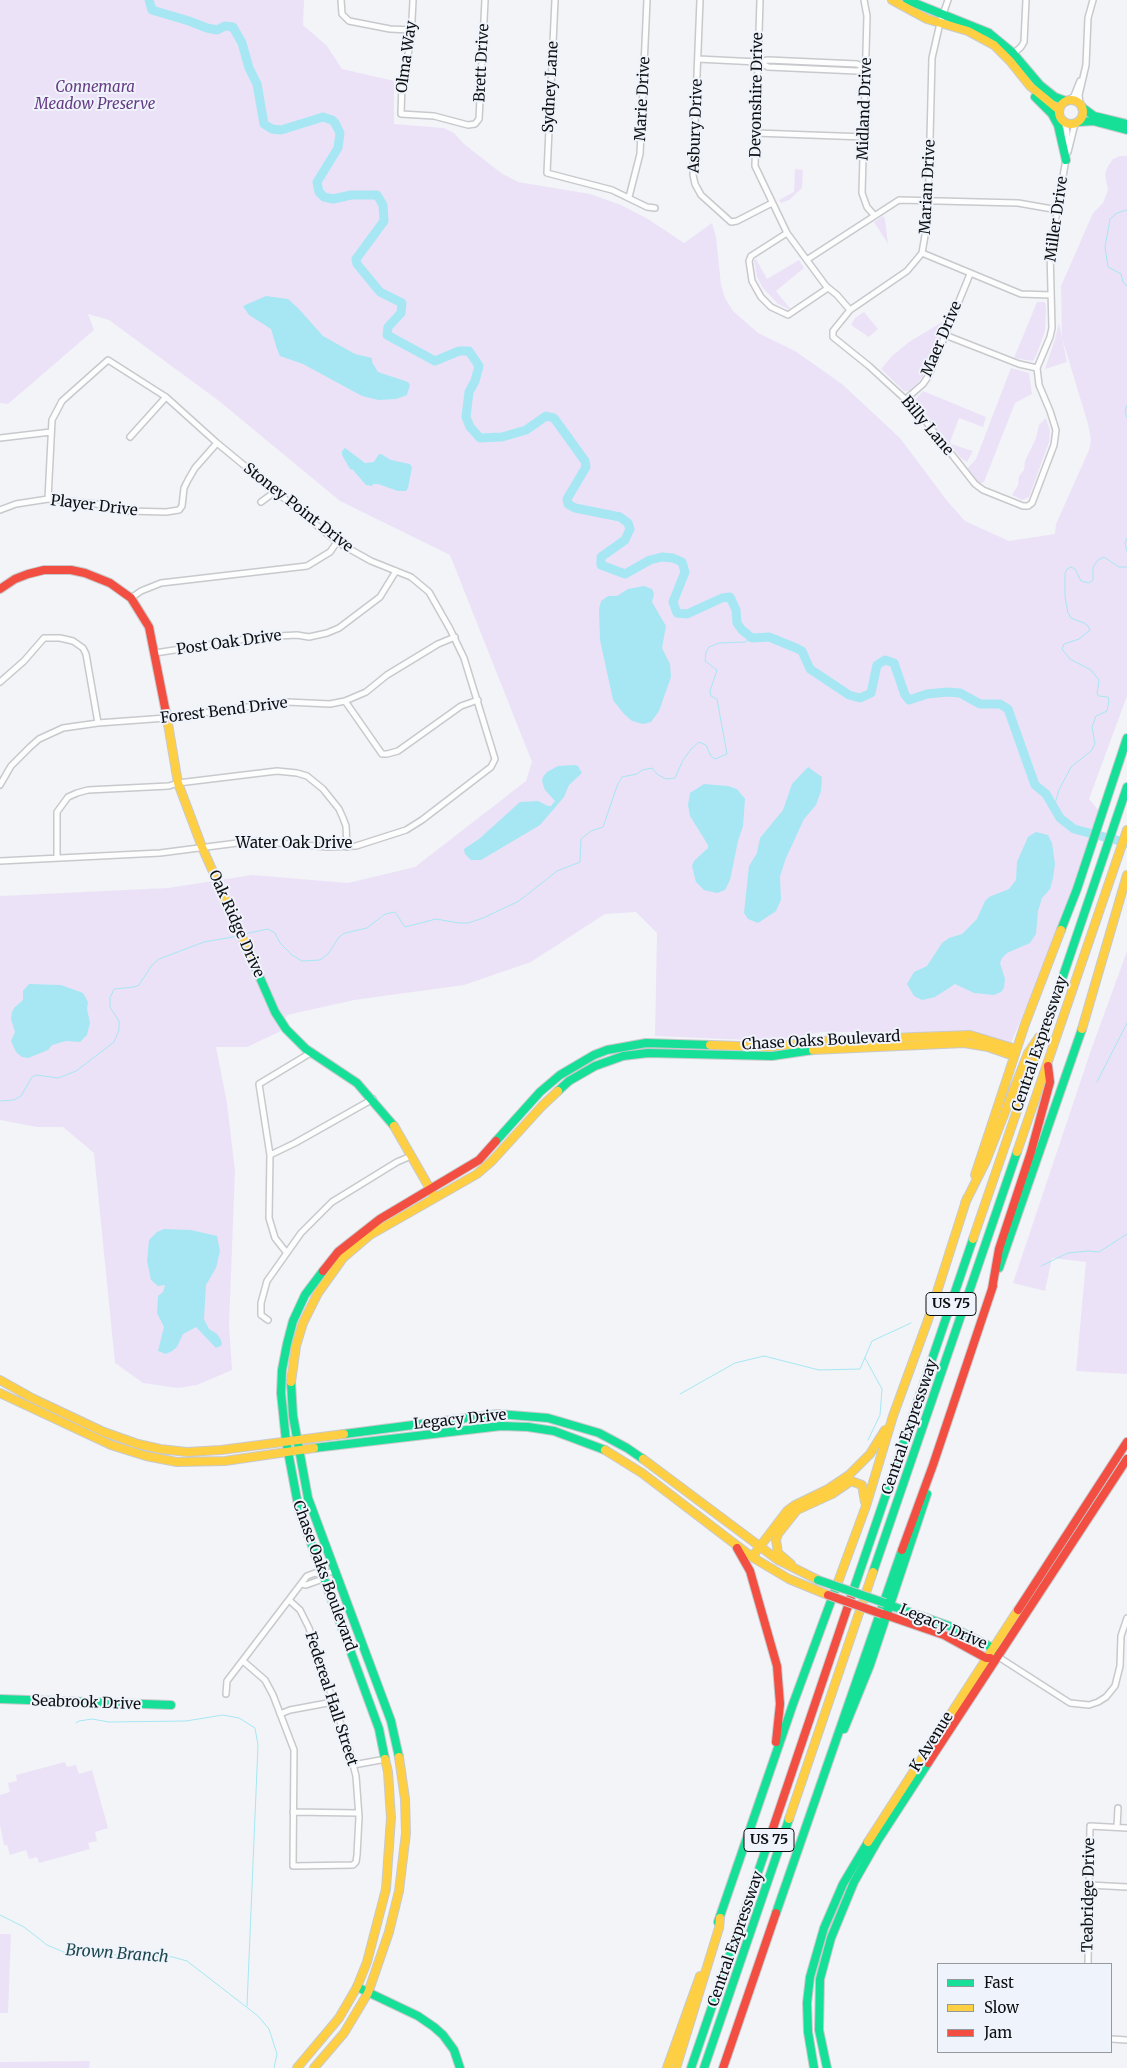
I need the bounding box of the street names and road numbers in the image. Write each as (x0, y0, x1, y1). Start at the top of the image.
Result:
street label: Olma Way (393, 20, 421, 94)
street label: Brett Drive (471, 23, 493, 103)
street label: Devonshire Drive (747, 32, 767, 158)
street label: Sydney Lane (540, 41, 562, 133)
street label: Marie Drive (632, 56, 654, 142)
street label: Midland Drive (854, 57, 876, 161)
street label: Asbury Drive (685, 79, 707, 173)
street label: Marian Drive (917, 139, 939, 235)
street label: Miller Drive (1042, 175, 1072, 263)
street label: Maer Drive (918, 299, 966, 379)
street label: Billy Lane (897, 393, 957, 459)
street label: Stoney Point Drive (240, 460, 356, 556)
street label: Player Drive (49, 492, 139, 520)
street label: Post Oak Drive (175, 627, 283, 659)
street label: Forest Bend Drive (159, 694, 289, 728)
street label: Water Oak Drive (236, 835, 352, 853)
street label: Oak Ridge Drive (204, 868, 268, 980)
street label: Central Expressway (1008, 974, 1072, 1114)
street label: Chase Oaks Boulevard (741, 1028, 901, 1054)
road number: US 75 (926, 1292, 976, 1316)
street label: Central Expressway (878, 1357, 942, 1497)
street label: Legacy Drive (413, 1406, 507, 1434)
street label: Chase Oaks Boulevard (288, 1498, 360, 1654)
street label: Legacy Drive (897, 1600, 989, 1654)
street label: Federeal Hall Street (301, 1630, 361, 1768)
street label: Seabrook Drive (31, 1692, 141, 1714)
street label: K Avenue (907, 1709, 957, 1775)
road number: US 75 (744, 1828, 794, 1852)
street label: Teabridge Drive (1079, 1838, 1099, 1952)
street label: Central Expressway (704, 1869, 768, 2009)

